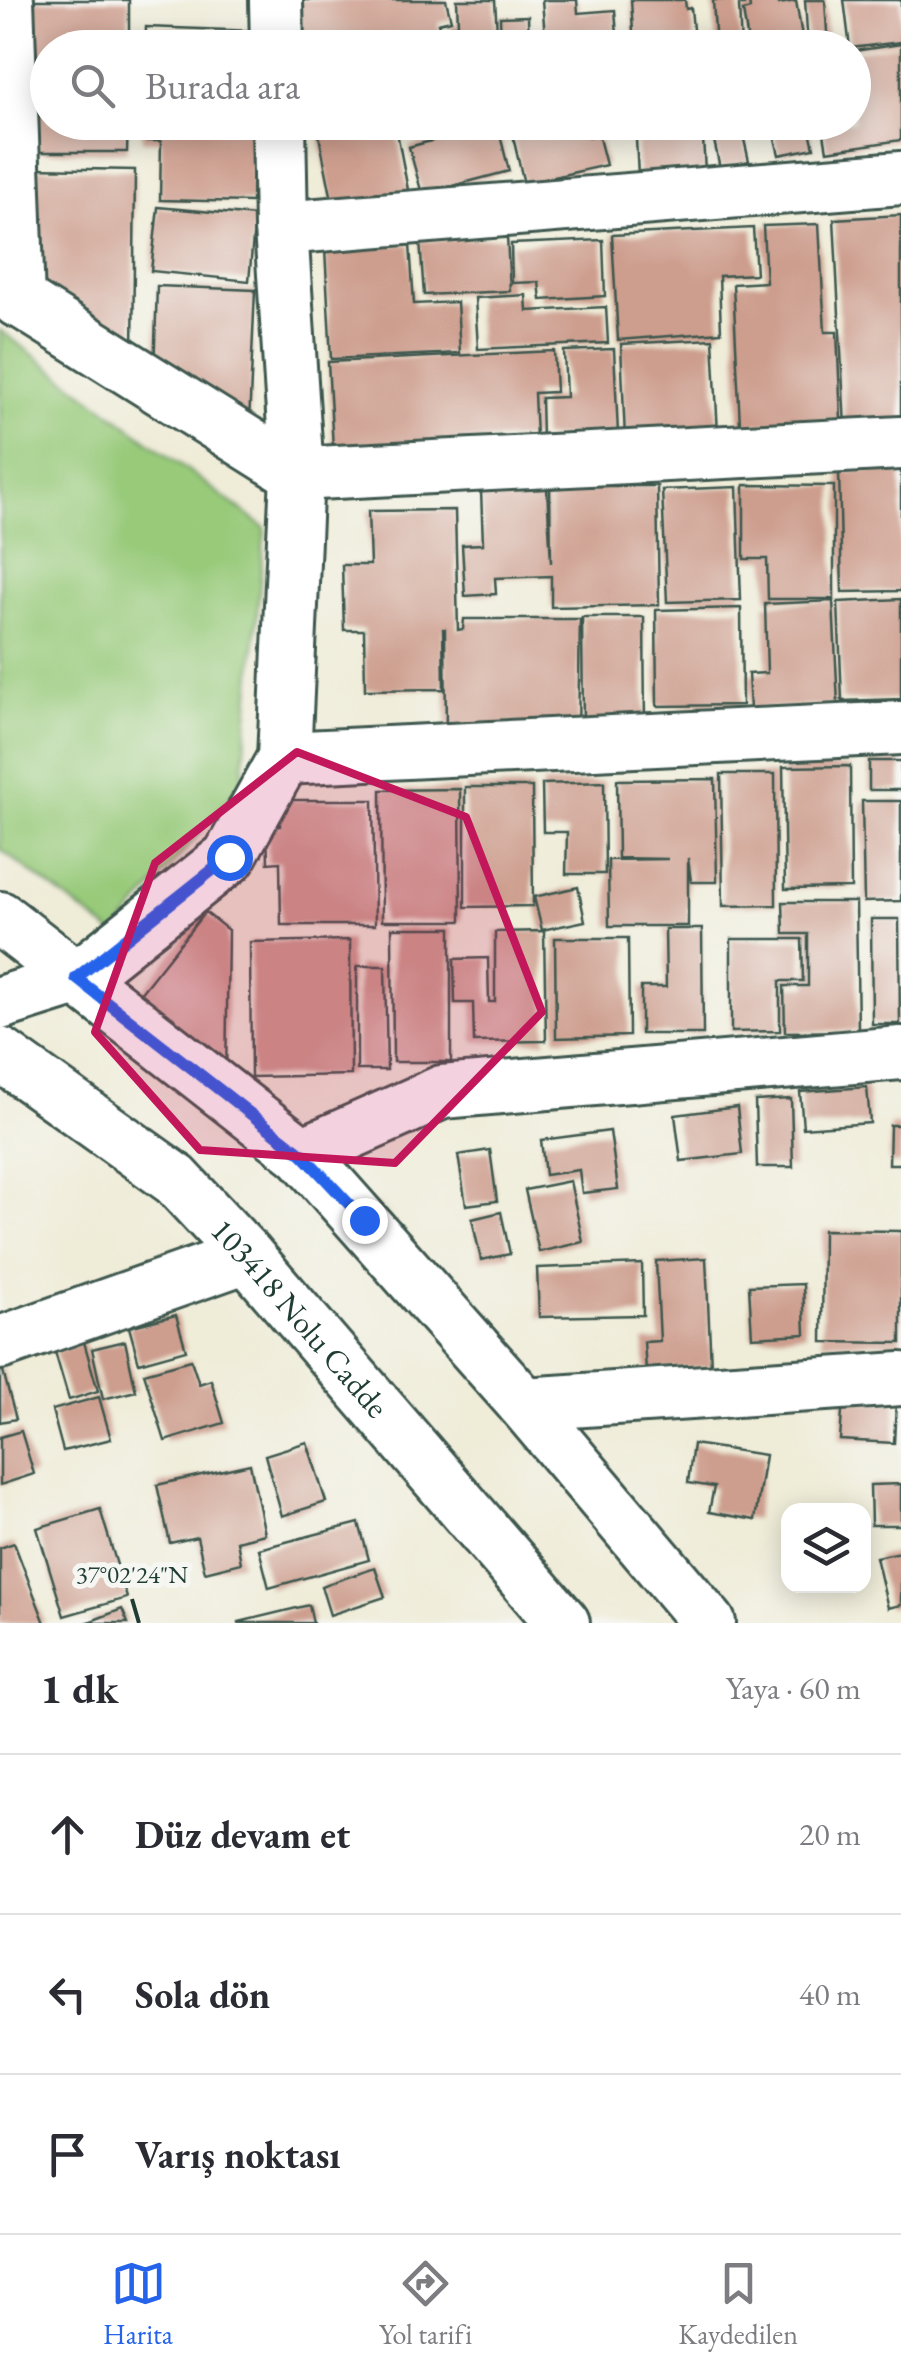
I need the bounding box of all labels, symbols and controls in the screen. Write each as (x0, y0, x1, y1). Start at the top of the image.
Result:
search box (30, 30, 871, 140)
icon: search (65, 58, 120, 113)
text: Burada ara (145, 61, 300, 110)
route start (207, 835, 253, 881)
route end (342, 1198, 388, 1244)
street label: 103418 Nolu Cadde (202, 1210, 398, 1427)
map controls (781, 1503, 871, 1593)
button: layers (781, 1503, 871, 1593)
text: 37°02'24"N (76, 1558, 188, 1590)
text: 1 dk (40, 1661, 118, 1716)
text: Yaya · 60 m (726, 1667, 861, 1709)
icon: ahead (40, 1807, 95, 1862)
text: Düz devam et (135, 1810, 350, 1859)
text: 20 m (799, 1813, 861, 1855)
icon: left (40, 1967, 95, 2022)
text: Sola dön (135, 1970, 270, 2019)
text: 40 m (799, 1973, 861, 2015)
icon: arrive (40, 2127, 95, 2182)
text: Varış noktası (135, 2130, 341, 2179)
tab: Harita (103, 2256, 173, 2352)
tab: Yol tarifi (379, 2256, 472, 2352)
tab: Kaydedilen (678, 2256, 798, 2352)

